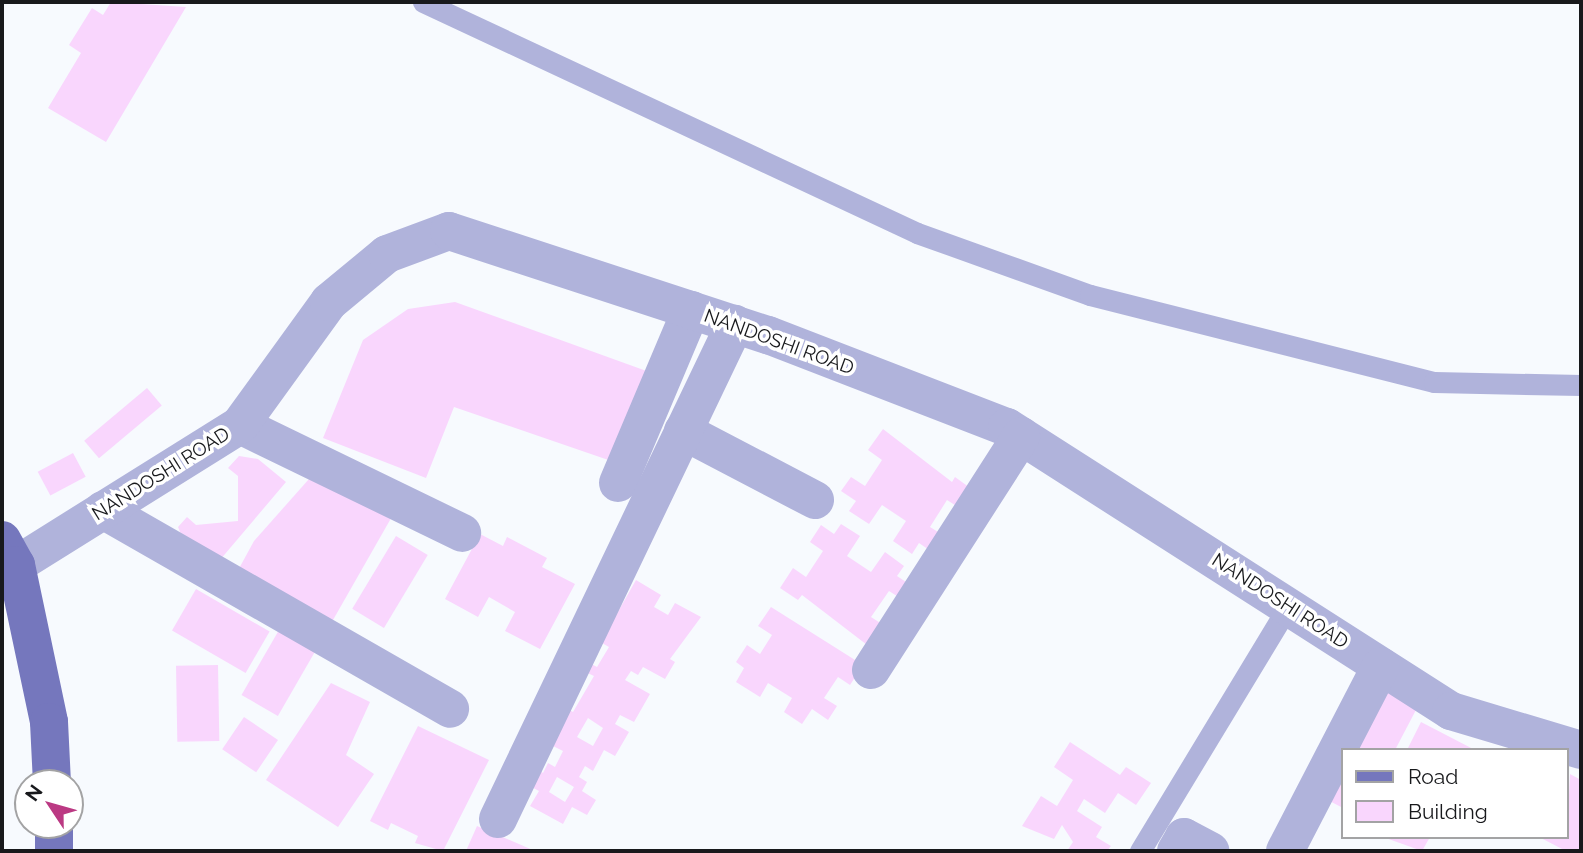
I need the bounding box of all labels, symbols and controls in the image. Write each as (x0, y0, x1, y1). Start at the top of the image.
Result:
street label: NANDOSHI ROAD (701, 304, 857, 380)
street label: NANDOSHI ROAD (88, 423, 234, 525)
street label: NANDOSHI ROAD (1208, 548, 1352, 654)
legend (1342, 748, 1569, 839)
text: Road (1408, 764, 1458, 789)
north arrow (14, 769, 84, 839)
text: N (20, 781, 47, 805)
text: Building (1408, 799, 1488, 824)

